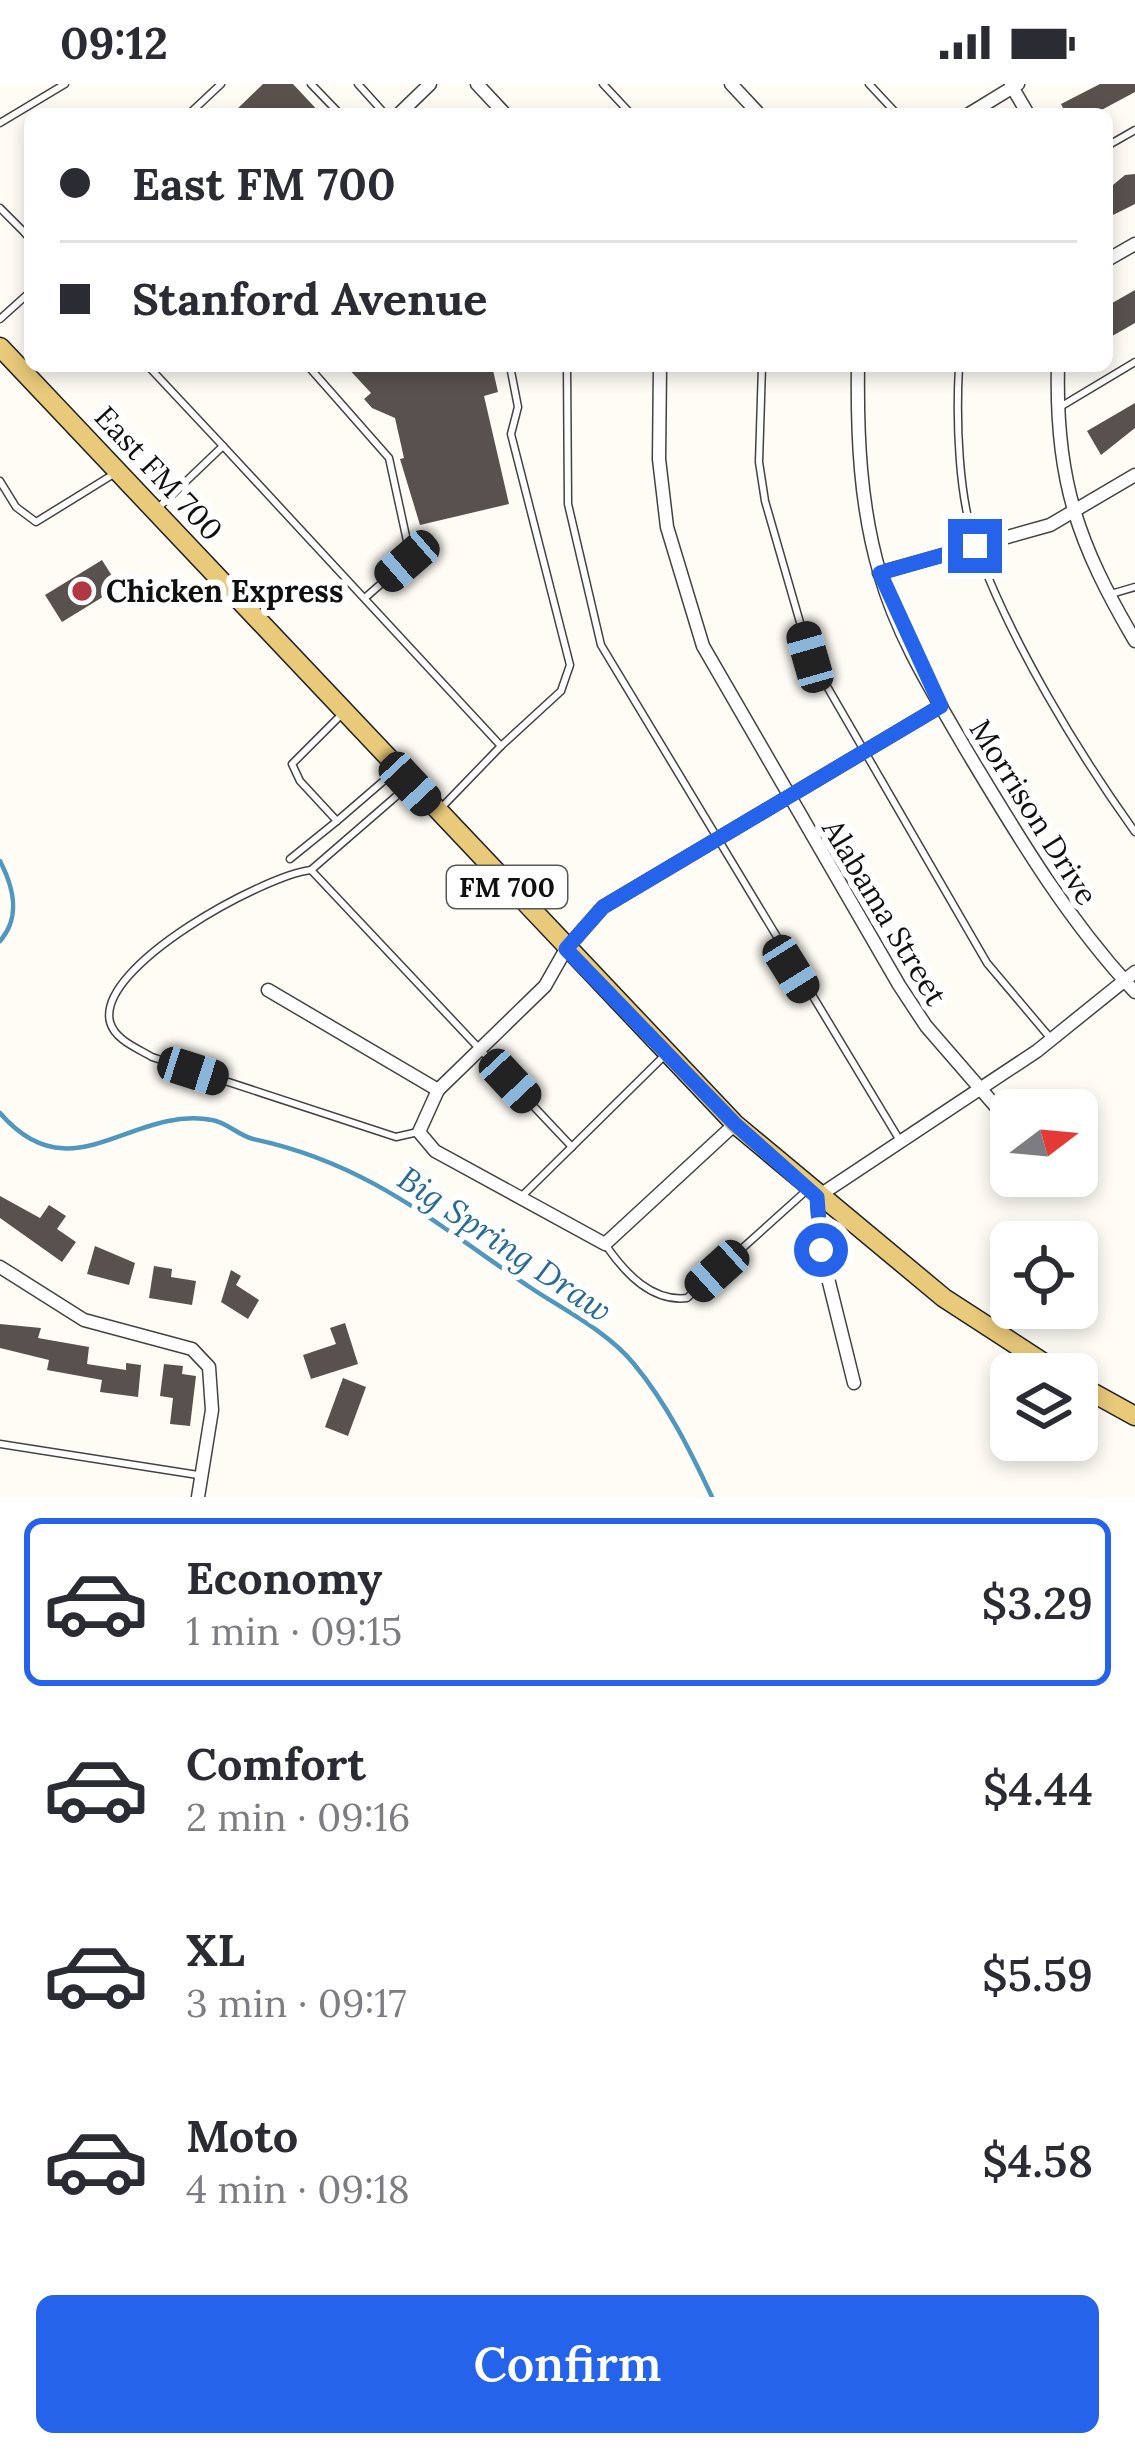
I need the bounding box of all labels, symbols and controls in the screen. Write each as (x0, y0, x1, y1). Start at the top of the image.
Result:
text: 09:12 (60, 14, 168, 71)
text: East FM 700 (132, 155, 396, 212)
text: Stanford Avenue (132, 270, 487, 327)
street label: East FM 700 (87, 398, 231, 548)
route end (948, 519, 1002, 573)
car (368, 524, 446, 598)
place label: Chicken Express (106, 572, 343, 610)
marker: Chicken Express (69, 578, 95, 604)
car (783, 617, 837, 697)
street label: Morrison Drive (962, 712, 1106, 912)
car (372, 745, 448, 823)
street label: Alabama Street (814, 811, 956, 1012)
road number: FM 700 (447, 866, 567, 908)
car (757, 929, 825, 1009)
car (472, 1042, 548, 1120)
car (153, 1043, 233, 1099)
north arrow (990, 1089, 1098, 1197)
map controls (990, 1089, 1098, 1461)
water label: Big Spring Draw (390, 1157, 620, 1331)
button: locate (990, 1221, 1098, 1329)
route start (794, 1223, 848, 1277)
car (678, 1234, 756, 1308)
button: layers (990, 1353, 1098, 1461)
icon: car (42, 1548, 150, 1656)
text: Economy (186, 1549, 382, 1606)
text: $3.29 (982, 1574, 1093, 1631)
text: 1 min · 09:15 (186, 1606, 402, 1656)
icon: car (42, 1734, 150, 1842)
text: Comfort (186, 1735, 366, 1792)
text: $4.44 (983, 1760, 1093, 1817)
text: 2 min · 09:16 (186, 1792, 410, 1842)
icon: car (42, 1920, 150, 2028)
text: XL (186, 1921, 245, 1978)
text: $5.59 (982, 1946, 1093, 2003)
text: 3 min · 09:17 (186, 1978, 406, 2028)
icon: car (42, 2106, 150, 2214)
text: Moto (186, 2107, 298, 2164)
text: $4.58 (982, 2132, 1093, 2189)
text: 4 min · 09:18 (186, 2164, 410, 2214)
button: Confirm (36, 2295, 1099, 2433)

